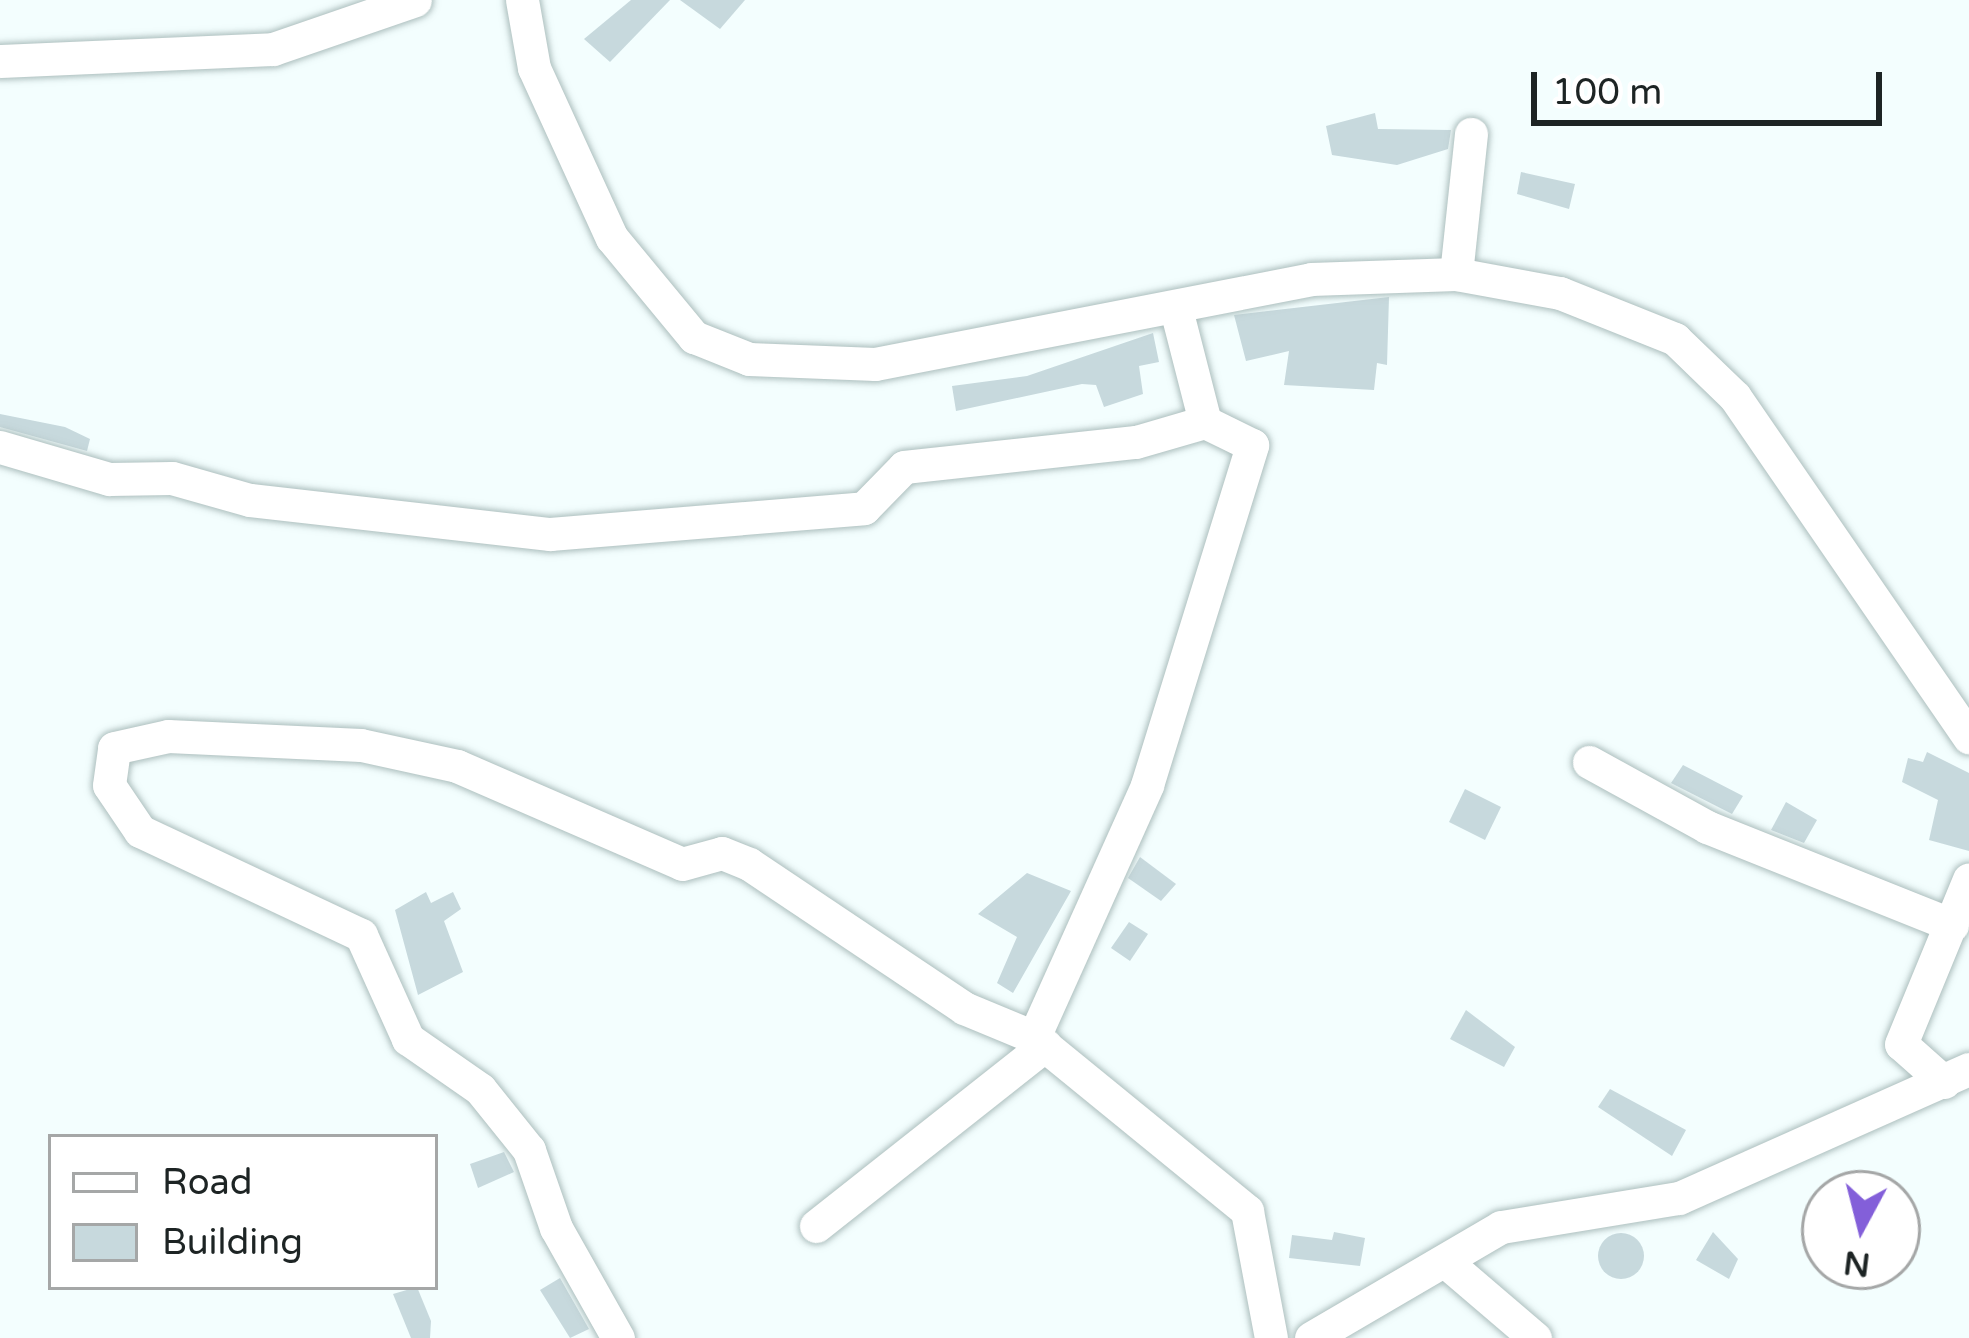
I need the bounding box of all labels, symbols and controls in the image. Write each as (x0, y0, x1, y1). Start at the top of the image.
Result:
scale bar (1537, 48, 1888, 122)
text: 100 m (1552, 71, 1662, 114)
legend (48, 1134, 438, 1290)
text: Road (162, 1161, 252, 1204)
north arrow (1801, 1170, 1921, 1290)
text: Building (162, 1221, 303, 1264)
text: N (1841, 1242, 1872, 1284)

